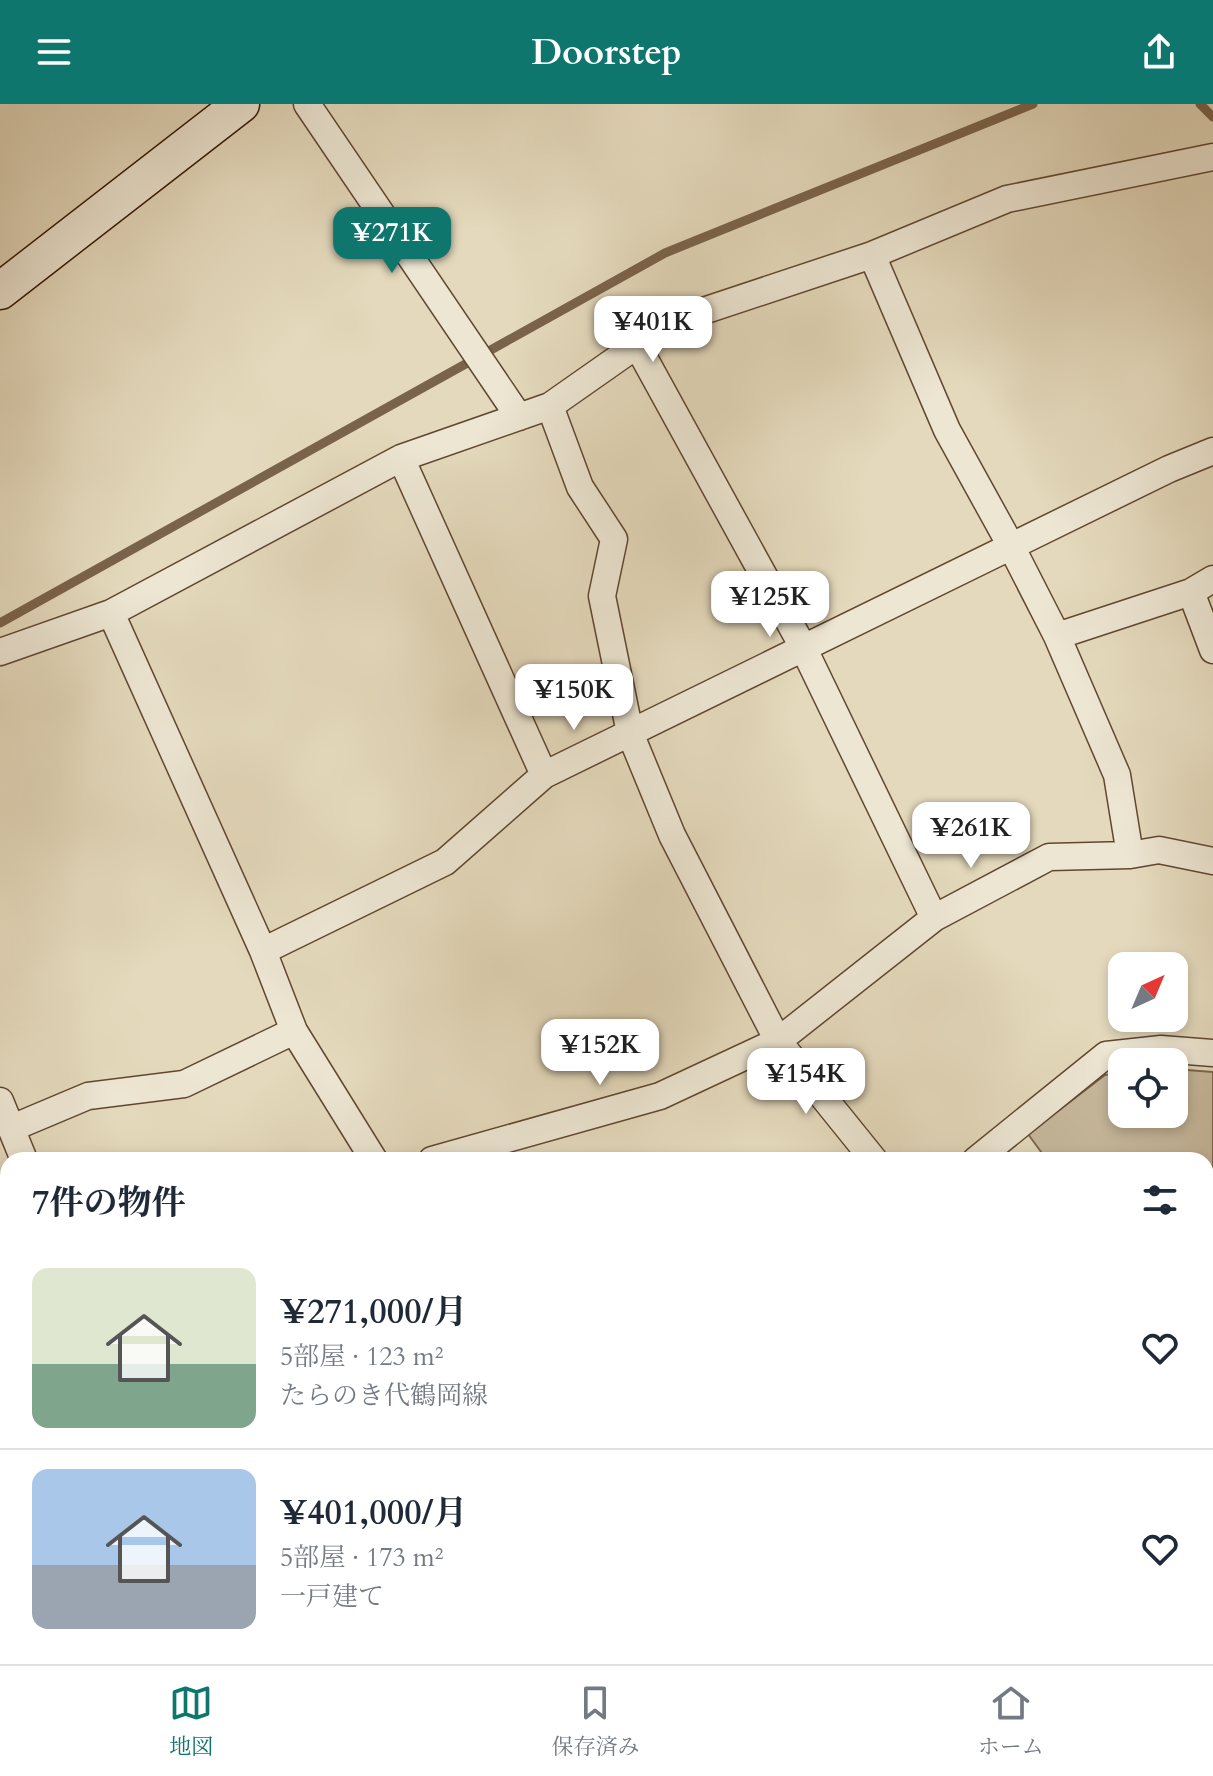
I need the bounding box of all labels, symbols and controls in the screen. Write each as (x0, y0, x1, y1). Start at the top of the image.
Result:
text: Doorstep (531, 28, 682, 77)
icon: menu (32, 30, 76, 74)
icon: share (1137, 30, 1181, 74)
pin: ¥271K (336, 207, 448, 275)
text: ¥271K (351, 215, 433, 250)
pin: ¥401K (597, 296, 709, 364)
text: ¥401K (612, 304, 694, 339)
pin: ¥125K (714, 571, 826, 639)
text: ¥125K (729, 579, 811, 614)
pin: ¥150K (518, 664, 630, 732)
text: ¥150K (533, 672, 615, 707)
pin: ¥261K (915, 802, 1027, 870)
text: ¥261K (930, 810, 1012, 845)
north arrow (1108, 952, 1188, 1032)
map controls (1108, 952, 1188, 1128)
pin: ¥152K (544, 1019, 656, 1087)
text: ¥152K (559, 1027, 641, 1062)
pin: ¥154K (750, 1048, 862, 1116)
button: locate (1108, 1048, 1188, 1128)
text: ¥154K (765, 1056, 847, 1091)
icon: filters (1138, 1178, 1182, 1222)
text: 7件の物件 (32, 1180, 185, 1226)
text: ¥271,000/月 (280, 1289, 468, 1335)
icon: home (96, 1300, 192, 1396)
icon: heart (1138, 1326, 1182, 1370)
text: 5部屋 · 123 m² (280, 1339, 444, 1374)
text: たらのき代鶴岡線 (280, 1378, 488, 1413)
text: ¥401,000/月 (280, 1490, 468, 1536)
icon: home (96, 1501, 192, 1597)
icon: heart (1138, 1527, 1182, 1571)
text: 5部屋 · 173 m² (280, 1540, 444, 1575)
text: 一戸建て (280, 1579, 384, 1614)
tab: 地図 (169, 1681, 213, 1762)
tab: 保存済み (551, 1681, 640, 1762)
tab: ホーム (978, 1681, 1044, 1762)

